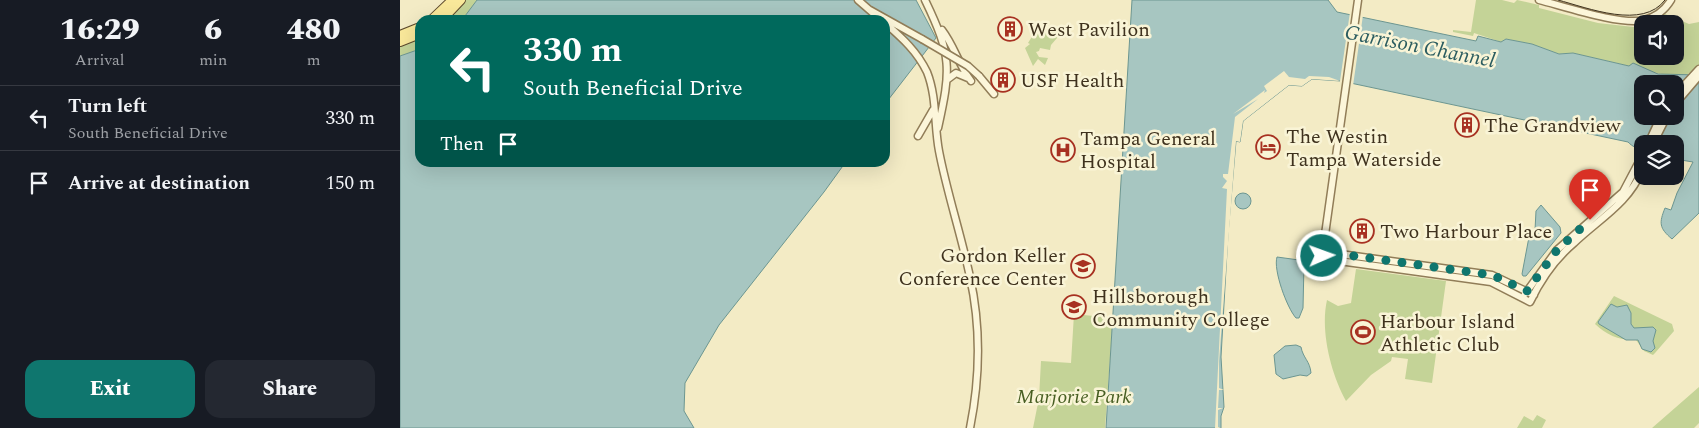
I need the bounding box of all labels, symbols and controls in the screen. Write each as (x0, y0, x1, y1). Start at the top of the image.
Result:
text: 16:29 (59, 7, 140, 53)
text: 6 (204, 7, 222, 53)
text: 480 (287, 7, 341, 53)
place label: West Pavilion (1028, 15, 1150, 45)
map controls (1634, 15, 1684, 185)
button: sound (1634, 15, 1684, 65)
building icon: West Pavilion (997, 16, 1023, 42)
water label: Garrison Channel (1342, 17, 1498, 77)
text: 330 m (523, 24, 622, 77)
icon: left (440, 35, 505, 100)
text: Arrival (75, 48, 125, 72)
text: min (199, 48, 227, 72)
text: m (307, 48, 320, 72)
place label: USF Health (1020, 66, 1124, 96)
building icon: USF Health (990, 67, 1016, 93)
text: South Beneficial Drive (523, 72, 743, 105)
button: search (1634, 75, 1684, 125)
text: Turn left (68, 92, 147, 121)
icon: left (25, 104, 53, 132)
text: 330 m (325, 104, 375, 133)
place label: The Grandview (1484, 111, 1621, 141)
building icon: The Grandview (1454, 112, 1480, 138)
text: South Beneficial Drive (68, 121, 228, 145)
place label: The Westin Tampa Waterside (1286, 122, 1441, 175)
place label: Tampa General Hospital (1080, 124, 1216, 177)
text: Then (440, 130, 484, 159)
icon: arrive (494, 130, 522, 158)
hotel icon: The Westin Tampa Waterside (1255, 134, 1281, 160)
button: layers (1634, 135, 1684, 185)
hospital icon: Tampa General Hospital (1050, 137, 1076, 163)
icon: arrive (25, 169, 53, 197)
text: Arrive at destination (68, 169, 250, 198)
text: 150 m (325, 169, 375, 198)
pin (1569, 169, 1611, 220)
icon: arrive (1576, 176, 1604, 204)
place label: Two Harbour Place (1380, 217, 1552, 247)
building icon: Two Harbour Place (1349, 218, 1375, 244)
position arrow (1295, 229, 1347, 281)
place label: Gordon Keller Conference Center (899, 241, 1066, 294)
school or university icon: Gordon Keller Conference Center (1070, 253, 1096, 279)
place label: Hillsborough Community College (1092, 282, 1270, 335)
school or university icon: Hillsborough Community College (1061, 294, 1087, 320)
place label: Harbour Island Athletic Club (1380, 307, 1515, 360)
sports icon: Harbour Island Athletic Club (1350, 319, 1376, 345)
button: Exit (25, 360, 195, 418)
button: Share (205, 360, 375, 418)
park label: Marjorie Park (1016, 382, 1132, 412)

